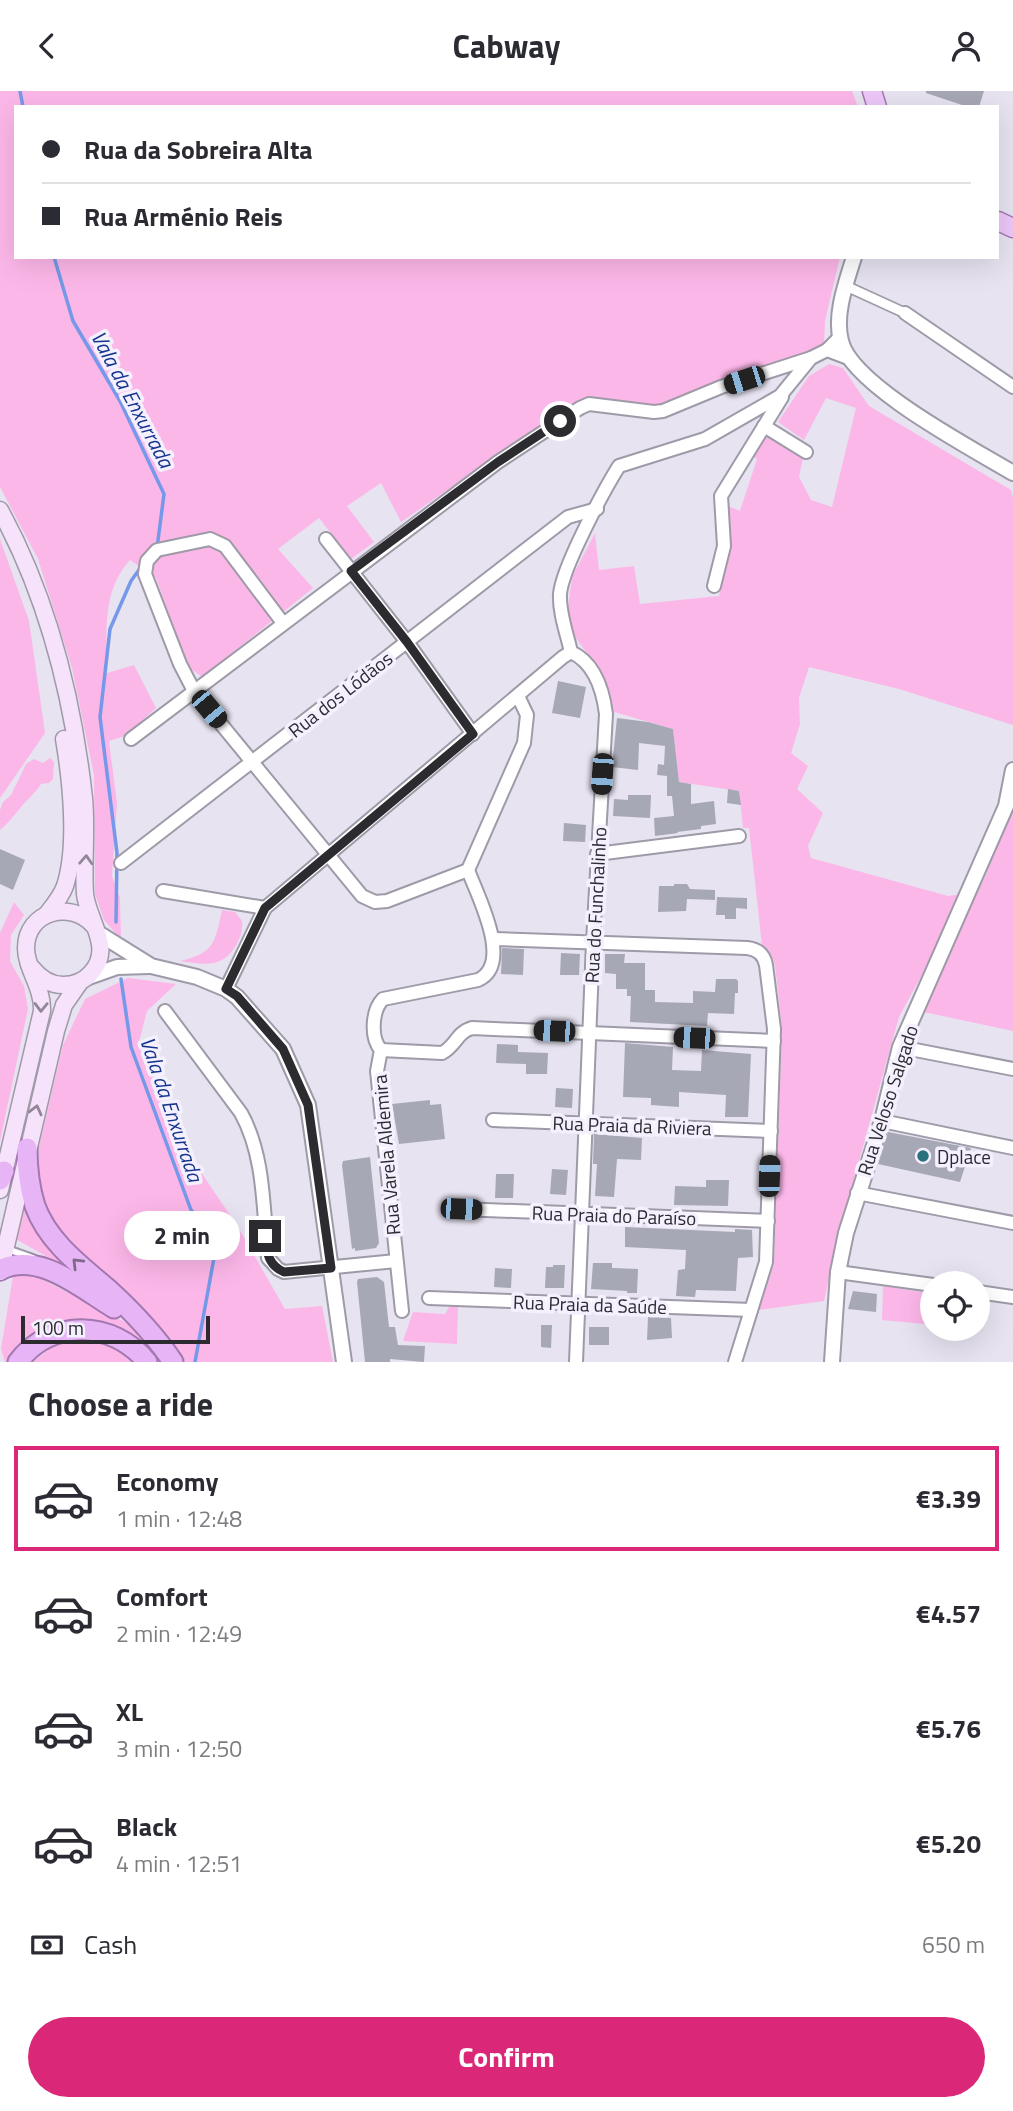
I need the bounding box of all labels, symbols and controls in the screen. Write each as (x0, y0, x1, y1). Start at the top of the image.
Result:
text: Cabway (453, 22, 560, 70)
icon: back (28, 27, 66, 65)
icon: person (947, 27, 985, 65)
text: Rua da Sobreira Alta (84, 130, 313, 169)
text: Rua Arménio Reis (84, 197, 283, 236)
water label: Vala da Enxurrada (83, 325, 183, 475)
car (721, 364, 768, 396)
route start (544, 405, 576, 437)
street label: Rua dos Lódãos (281, 644, 399, 744)
car (188, 686, 231, 732)
car (591, 752, 614, 796)
street label: Rua do Funchalinho (576, 826, 614, 984)
one-way arrow (78, 854, 93, 865)
one-way arrow (33, 1002, 49, 1013)
car (533, 1020, 576, 1042)
street label: Rua Veloso Salgado (849, 1021, 925, 1179)
car (673, 1027, 716, 1049)
water label: Vala da Enxurrada (132, 1032, 212, 1187)
street label: Rua Varela Aldemira (364, 1073, 407, 1236)
one-way arrow (28, 1104, 43, 1116)
street label: Rua Praia da Riviera (552, 1108, 713, 1142)
place label: Dplace (937, 1142, 991, 1171)
marker: Dplace (915, 1148, 931, 1164)
car (758, 1155, 781, 1197)
car (440, 1198, 483, 1220)
street label: Rua Praia do Paraíso (531, 1198, 697, 1232)
callout: 2 min (125, 1211, 240, 1261)
text: 2 min (154, 1218, 210, 1253)
route end (249, 1220, 281, 1252)
one-way arrow (72, 1259, 85, 1272)
map controls (920, 1271, 990, 1341)
button: locate (920, 1271, 990, 1341)
street label: Rua Praia da Saúde (513, 1287, 667, 1321)
scale bar (21, 1313, 210, 1345)
text: 100 m (32, 1313, 84, 1342)
text: Choose a ride (28, 1380, 213, 1428)
text: Economy (116, 1462, 218, 1501)
icon: car (32, 1467, 95, 1530)
text: €3.39 (916, 1479, 981, 1518)
text: 1 min · 12:48 (116, 1501, 242, 1536)
text: Comfort (116, 1577, 208, 1616)
icon: car (32, 1582, 95, 1645)
text: €4.57 (916, 1594, 981, 1633)
text: 2 min · 12:49 (116, 1616, 242, 1651)
text: XL (116, 1692, 143, 1731)
icon: car (32, 1697, 95, 1760)
text: €5.76 (916, 1709, 981, 1748)
text: 3 min · 12:50 (116, 1731, 242, 1766)
text: Black (116, 1807, 177, 1846)
icon: car (32, 1812, 95, 1875)
text: €5.20 (916, 1824, 981, 1863)
text: 4 min · 12:51 (116, 1846, 242, 1881)
text: Cash (84, 1925, 137, 1964)
icon: cash (28, 1926, 66, 1964)
text: 650 m (922, 1927, 985, 1962)
button: Confirm (28, 2017, 985, 2097)

